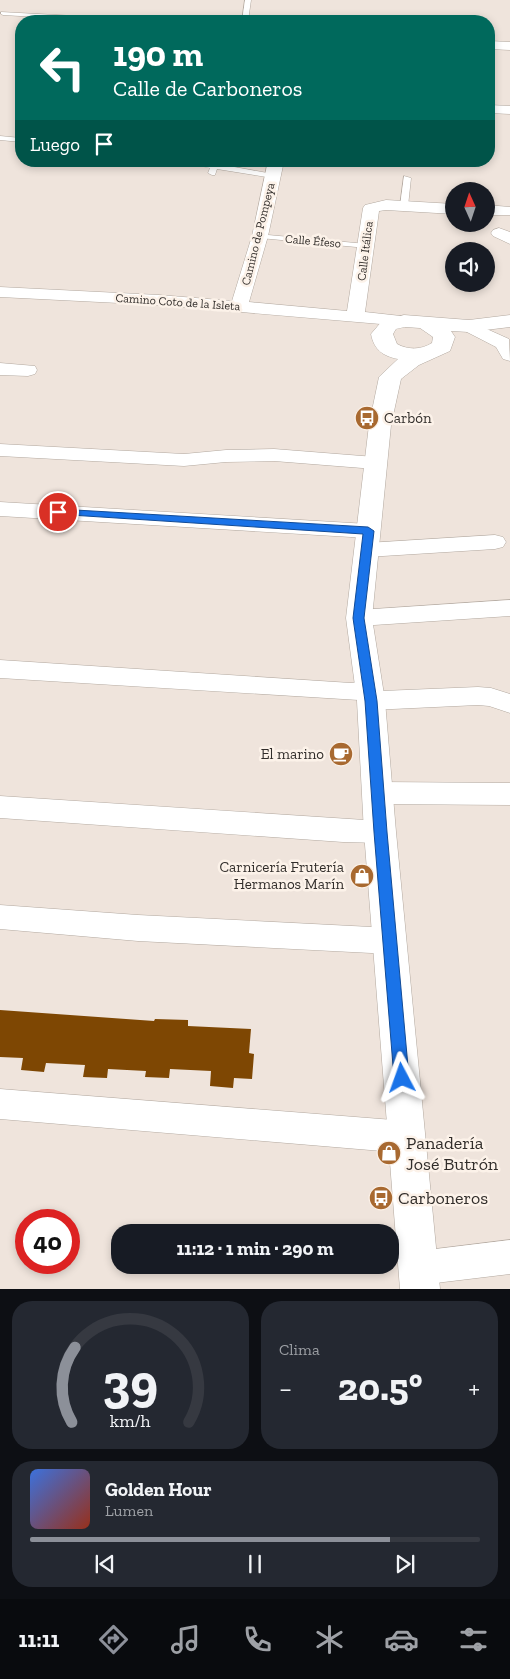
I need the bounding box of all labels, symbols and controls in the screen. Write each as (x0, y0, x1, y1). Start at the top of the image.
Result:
text: 190 m (113, 33, 203, 75)
icon: left (30, 35, 95, 100)
text: Calle de Carboneros (113, 75, 303, 102)
icon: arrive (90, 130, 118, 158)
text: Luego (30, 133, 80, 156)
street label: Camino de Pompeya (238, 181, 278, 287)
north arrow (445, 182, 495, 232)
map controls (445, 182, 495, 292)
street label: Calle Itálica (354, 220, 376, 282)
street label: Calle Éfeso (284, 231, 342, 250)
button: sound (445, 242, 495, 292)
street label: Camino Coto de la Isleta (115, 291, 241, 313)
bus stop icon: Carbón (354, 405, 380, 431)
place label: Carbón (384, 409, 432, 427)
pin (37, 491, 79, 533)
icon: arrive (44, 498, 72, 526)
cafe icon: El marino (328, 741, 354, 767)
place label: El marino (261, 745, 324, 763)
place label: Carnicería Frutería Hermanos Marín (219, 858, 344, 893)
shop icon: Carnicería Frutería Hermanos Marín (349, 863, 375, 889)
position arrow (375, 1051, 427, 1103)
place label: Panadería José Butrón (406, 1132, 499, 1175)
shop icon: Panadería José Butrón (376, 1140, 402, 1166)
bus stop icon: Carboneros (368, 1185, 394, 1211)
place label: Carboneros (398, 1187, 488, 1209)
speed limit sign: 40 (15, 1209, 80, 1274)
text: 11:12 · 1 min · 290 m (176, 1237, 334, 1260)
text: Clima (279, 1340, 320, 1359)
text: 39 (103, 1352, 158, 1414)
text: 20.5° (338, 1364, 422, 1410)
text: − (279, 1372, 292, 1405)
text: + (468, 1372, 480, 1405)
text: km/h (110, 1410, 151, 1432)
text: Golden Hour (105, 1478, 212, 1501)
text: Lumen (105, 1501, 153, 1520)
icon: previous (91, 1550, 119, 1578)
icon: pause (241, 1550, 269, 1578)
icon: next (391, 1550, 419, 1578)
icon: directions (96, 1622, 131, 1657)
icon: music (168, 1622, 203, 1657)
icon: phone (240, 1622, 275, 1657)
icon: climate (312, 1622, 347, 1657)
icon: car (384, 1622, 419, 1657)
icon: filters (456, 1622, 491, 1657)
text: 11:11 (18, 1626, 60, 1653)

